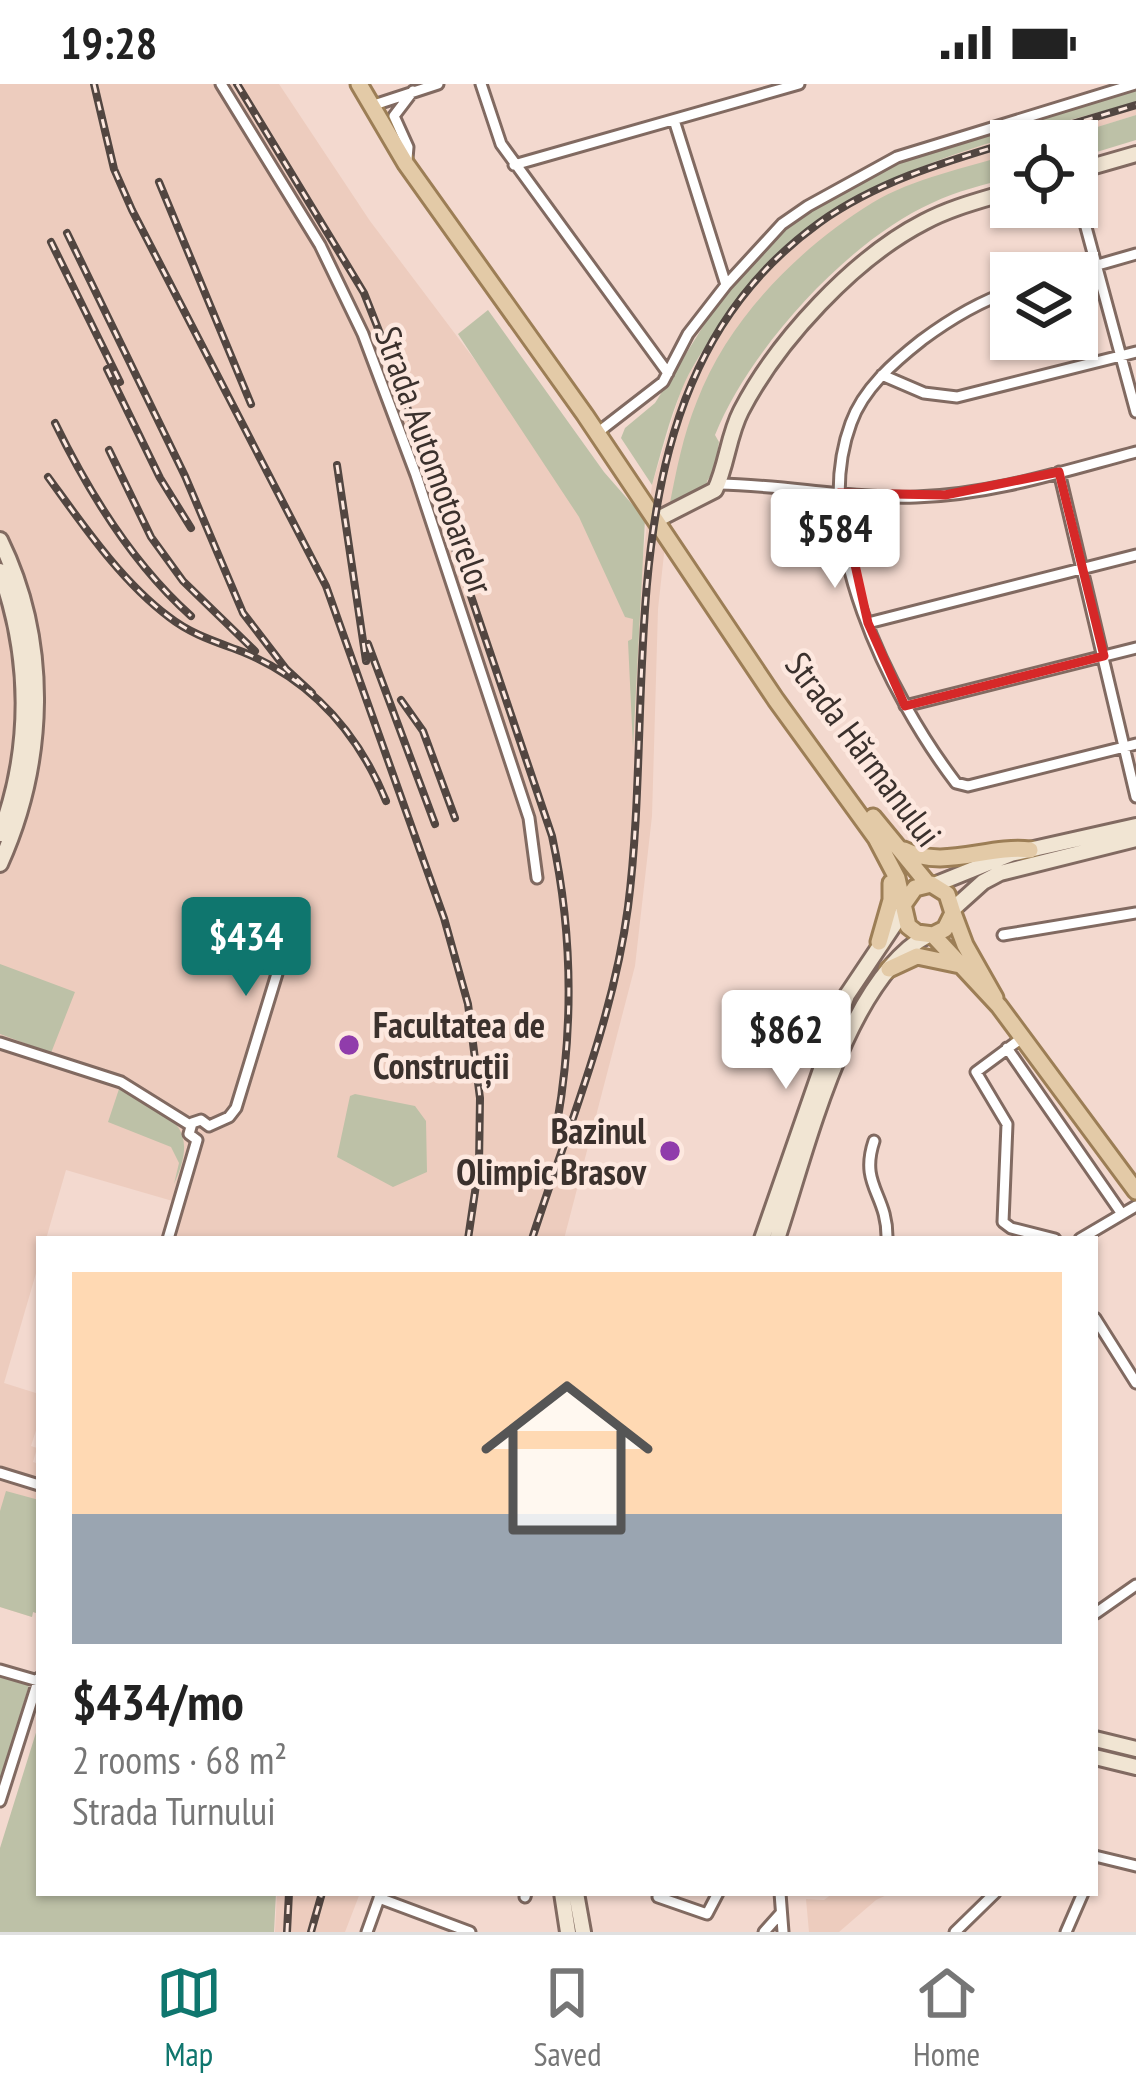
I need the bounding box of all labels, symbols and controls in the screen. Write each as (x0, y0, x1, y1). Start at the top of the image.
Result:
text: 19:28 (60, 13, 157, 71)
map controls (990, 120, 1098, 360)
button: locate (990, 120, 1098, 228)
button: layers (990, 252, 1098, 360)
street label: Strada Automotoarelor (365, 320, 505, 600)
pin: $584 (764, 489, 906, 591)
text: $584 (798, 502, 872, 553)
street label: Strada Hărmanului (775, 642, 953, 856)
pin: $434 (175, 897, 317, 999)
text: $434 (209, 910, 283, 961)
pin: $862 (715, 990, 857, 1092)
place label: Facultatea de Construcții (373, 1001, 545, 1089)
text: $862 (749, 1003, 823, 1054)
marker: Facultatea de Construcții (336, 1032, 362, 1058)
place label: Bazinul Olimpic Brasov (456, 1107, 647, 1195)
marker: Bazinul Olimpic Brasov (657, 1138, 683, 1164)
icon: home (459, 1350, 675, 1566)
text: $434/mo (72, 1668, 244, 1734)
text: 2 rooms · 68 m² (72, 1734, 287, 1785)
text: Strada Turnului (72, 1785, 276, 1836)
tab: Map (156, 1960, 222, 2075)
tab: Saved (533, 1960, 601, 2075)
tab: Home (913, 1960, 980, 2075)

